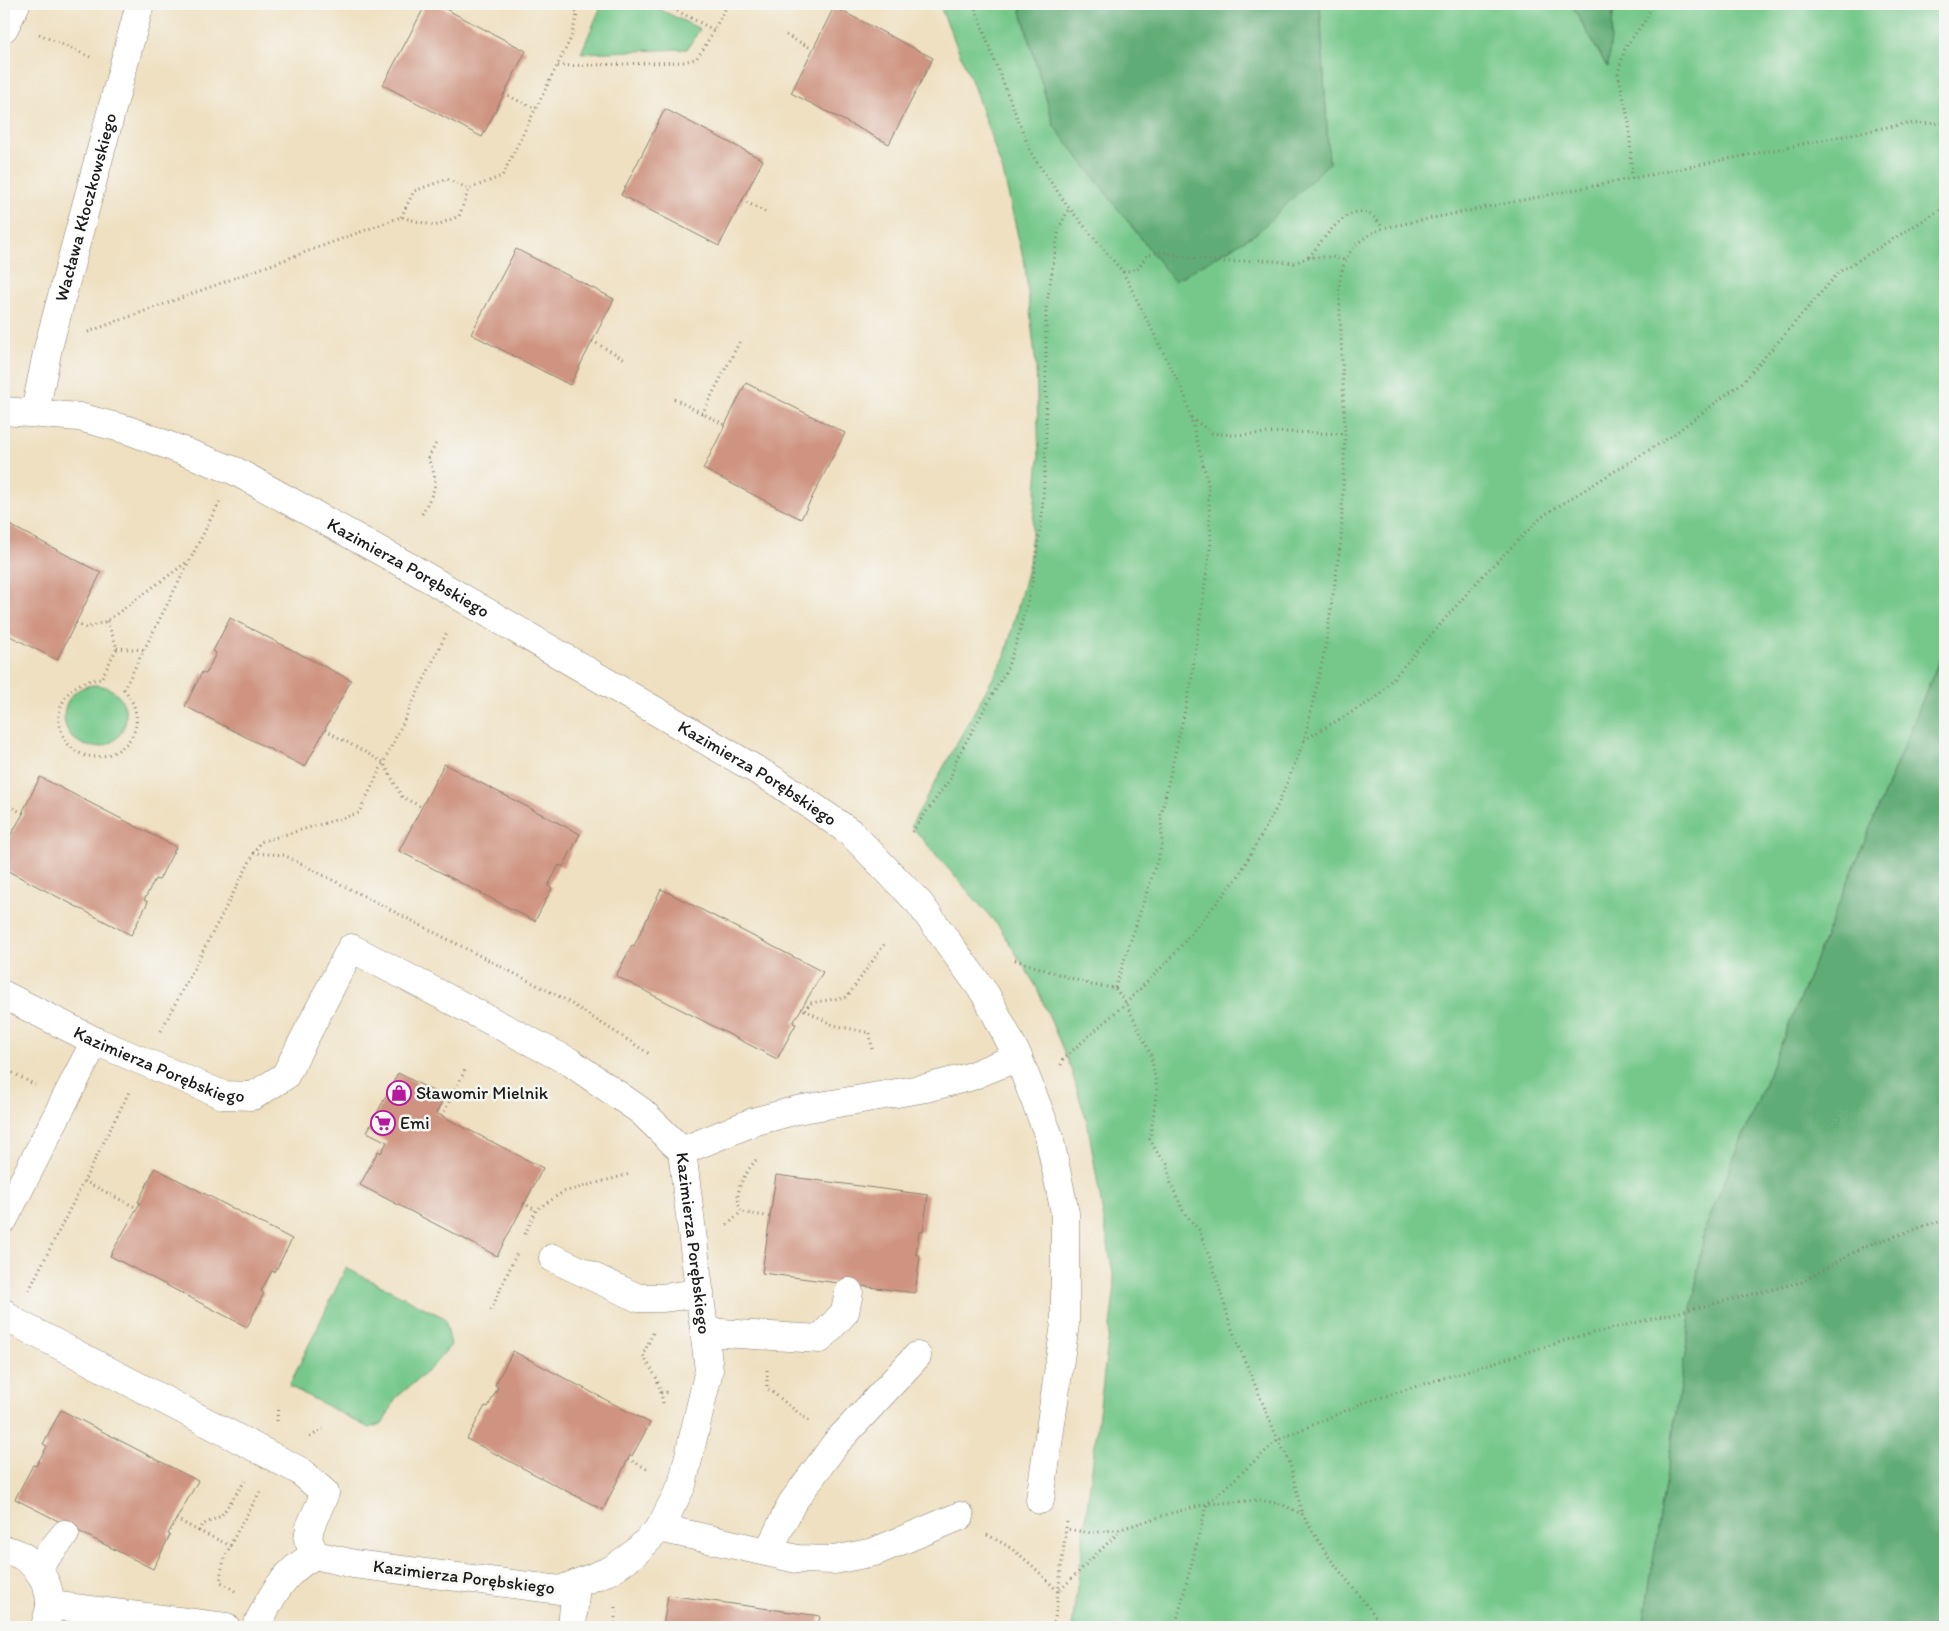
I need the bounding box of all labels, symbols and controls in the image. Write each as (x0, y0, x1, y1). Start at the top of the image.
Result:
street label: Wacława Kłoczkowskiego (50, 111, 121, 304)
street label: Kazimierza Porębskiego (323, 513, 493, 622)
street label: Kazimierza Porębskiego (674, 715, 841, 831)
street label: Kazimierza Porębskiego (70, 1021, 245, 1107)
shop icon: Sławomir Mielnik (386, 1080, 412, 1106)
place label: Sławomir Mielnik (416, 1082, 549, 1104)
supermarket icon: Emi (370, 1110, 396, 1136)
place label: Emi (400, 1112, 430, 1134)
street label: Kazimierza Porębskiego (671, 1151, 715, 1335)
street label: Kazimierza Porębskiego (372, 1555, 556, 1599)

